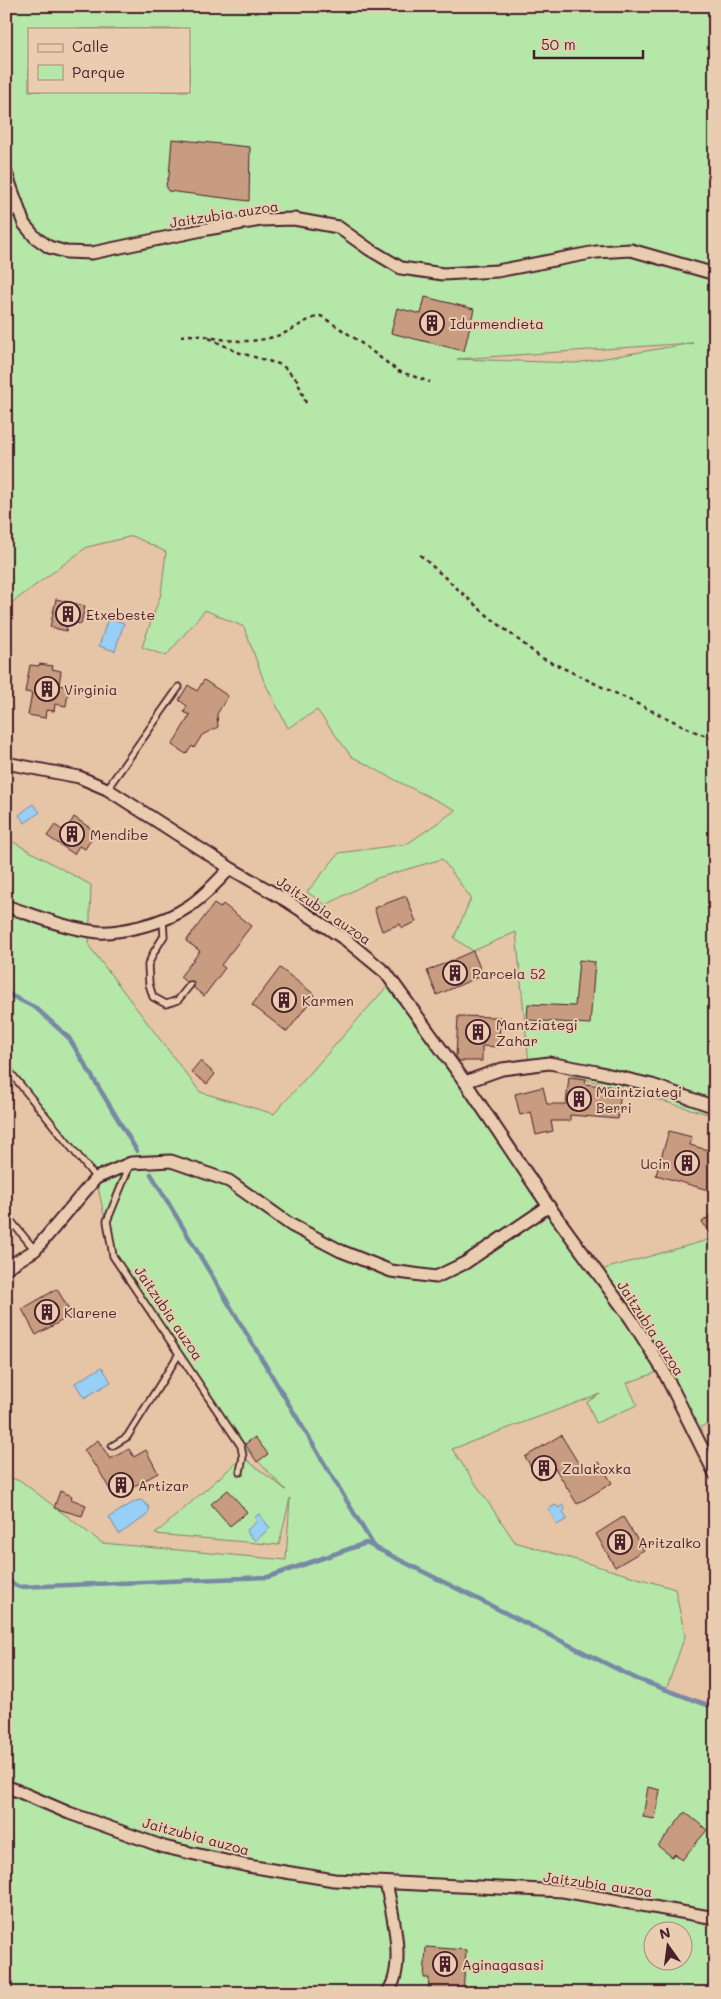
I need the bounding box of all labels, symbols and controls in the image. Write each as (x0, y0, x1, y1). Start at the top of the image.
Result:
legend (28, 28, 190, 92)
scale bar (534, 28, 642, 60)
text: 50 m (541, 34, 576, 54)
text: Calle (72, 36, 109, 56)
text: Parque (72, 62, 125, 82)
street label: Jaitzubia auzoa (168, 196, 280, 232)
building icon: Idurmendieta (419, 310, 445, 336)
place label: Idurmendieta (450, 314, 544, 333)
building icon: Etxebeste (55, 601, 81, 627)
place label: Etxebeste (86, 605, 155, 624)
building icon: Virginia (34, 676, 60, 702)
place label: Virginia (64, 680, 117, 699)
building icon: Mendibe (59, 821, 85, 847)
place label: Mendibe (90, 825, 148, 844)
street label: Jaitzubia auzoa (273, 871, 375, 949)
building icon: Parcela 52 (442, 960, 468, 986)
place label: Parcela 52 (472, 964, 546, 983)
building icon: Karmen (271, 987, 297, 1013)
place label: Karmen (302, 991, 354, 1010)
place label: Mantziategi Zahar (496, 1015, 578, 1050)
building icon: Mantziategi Zahar (465, 1019, 491, 1045)
place label: Maintziategi Berri (596, 1082, 682, 1117)
building icon: Maintziategi Berri (566, 1086, 592, 1112)
building icon: Ucin (674, 1150, 700, 1176)
place label: Ucin (640, 1154, 670, 1173)
street label: Jaitzubia auzoa (130, 1262, 208, 1364)
street label: Jaitzubia auzoa (613, 1277, 689, 1379)
building icon: Klarene (34, 1299, 60, 1325)
place label: Klarene (64, 1303, 117, 1322)
building icon: Zalakoxka (531, 1455, 557, 1481)
place label: Zalakoxka (562, 1459, 631, 1478)
building icon: Artizar (108, 1472, 134, 1498)
place label: Artizar (138, 1476, 189, 1495)
building icon: Aritzalko (607, 1529, 633, 1555)
place label: Aritzalko (638, 1533, 701, 1552)
street label: Jaitzubia auzoa (140, 1813, 252, 1859)
street label: Jaitzubia auzoa (542, 1867, 654, 1901)
north arrow (644, 1922, 694, 1972)
text: N (657, 1922, 672, 1943)
building icon: Aginagasasi (432, 1951, 458, 1977)
place label: Aginagasasi (462, 1955, 544, 1974)

